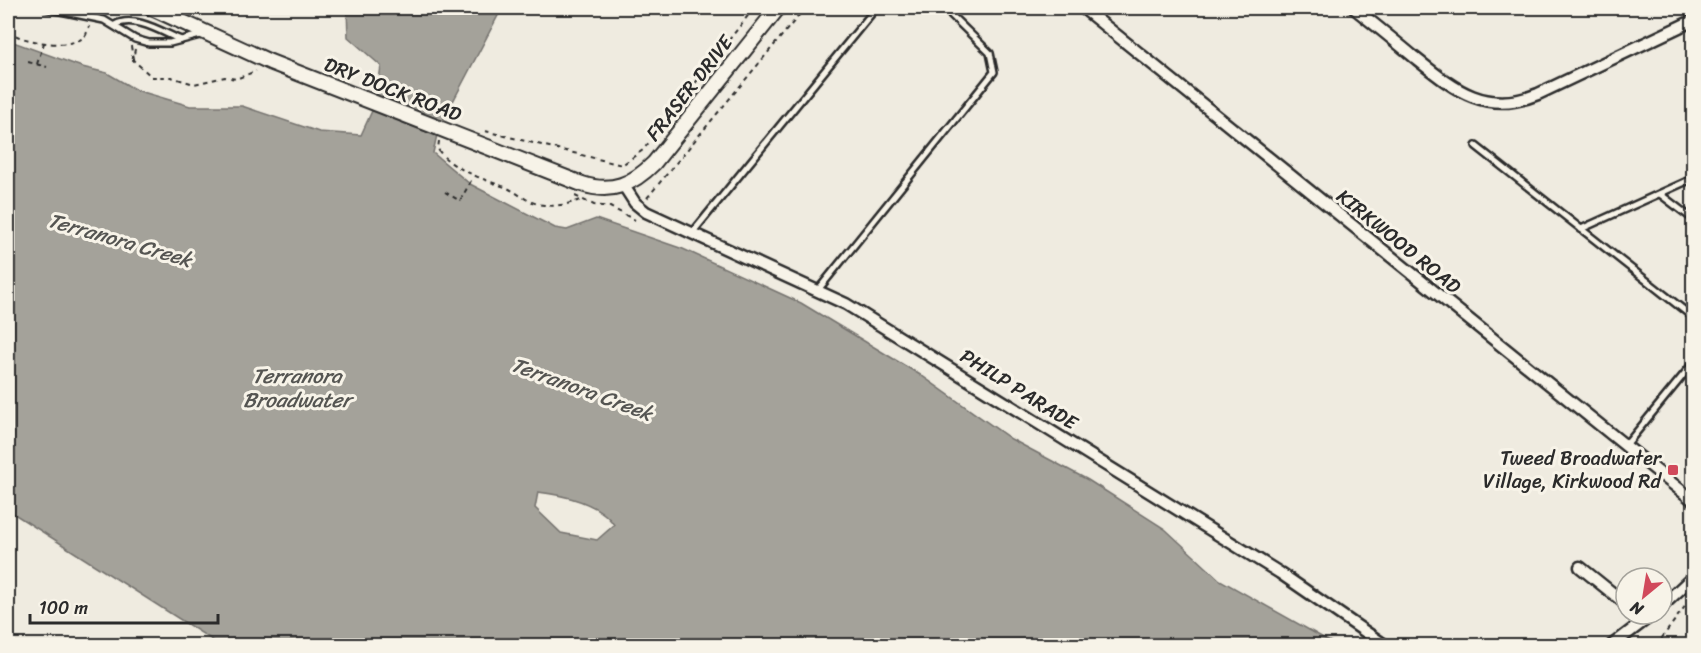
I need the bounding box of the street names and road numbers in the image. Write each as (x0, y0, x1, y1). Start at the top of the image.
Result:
street label: FRASER DRIVE (637, 26, 743, 149)
street label: DRY DOCK ROAD (319, 47, 467, 132)
street label: KIRKWOOD ROAD (1328, 180, 1469, 303)
street label: PHILP PARADE (953, 339, 1086, 441)

